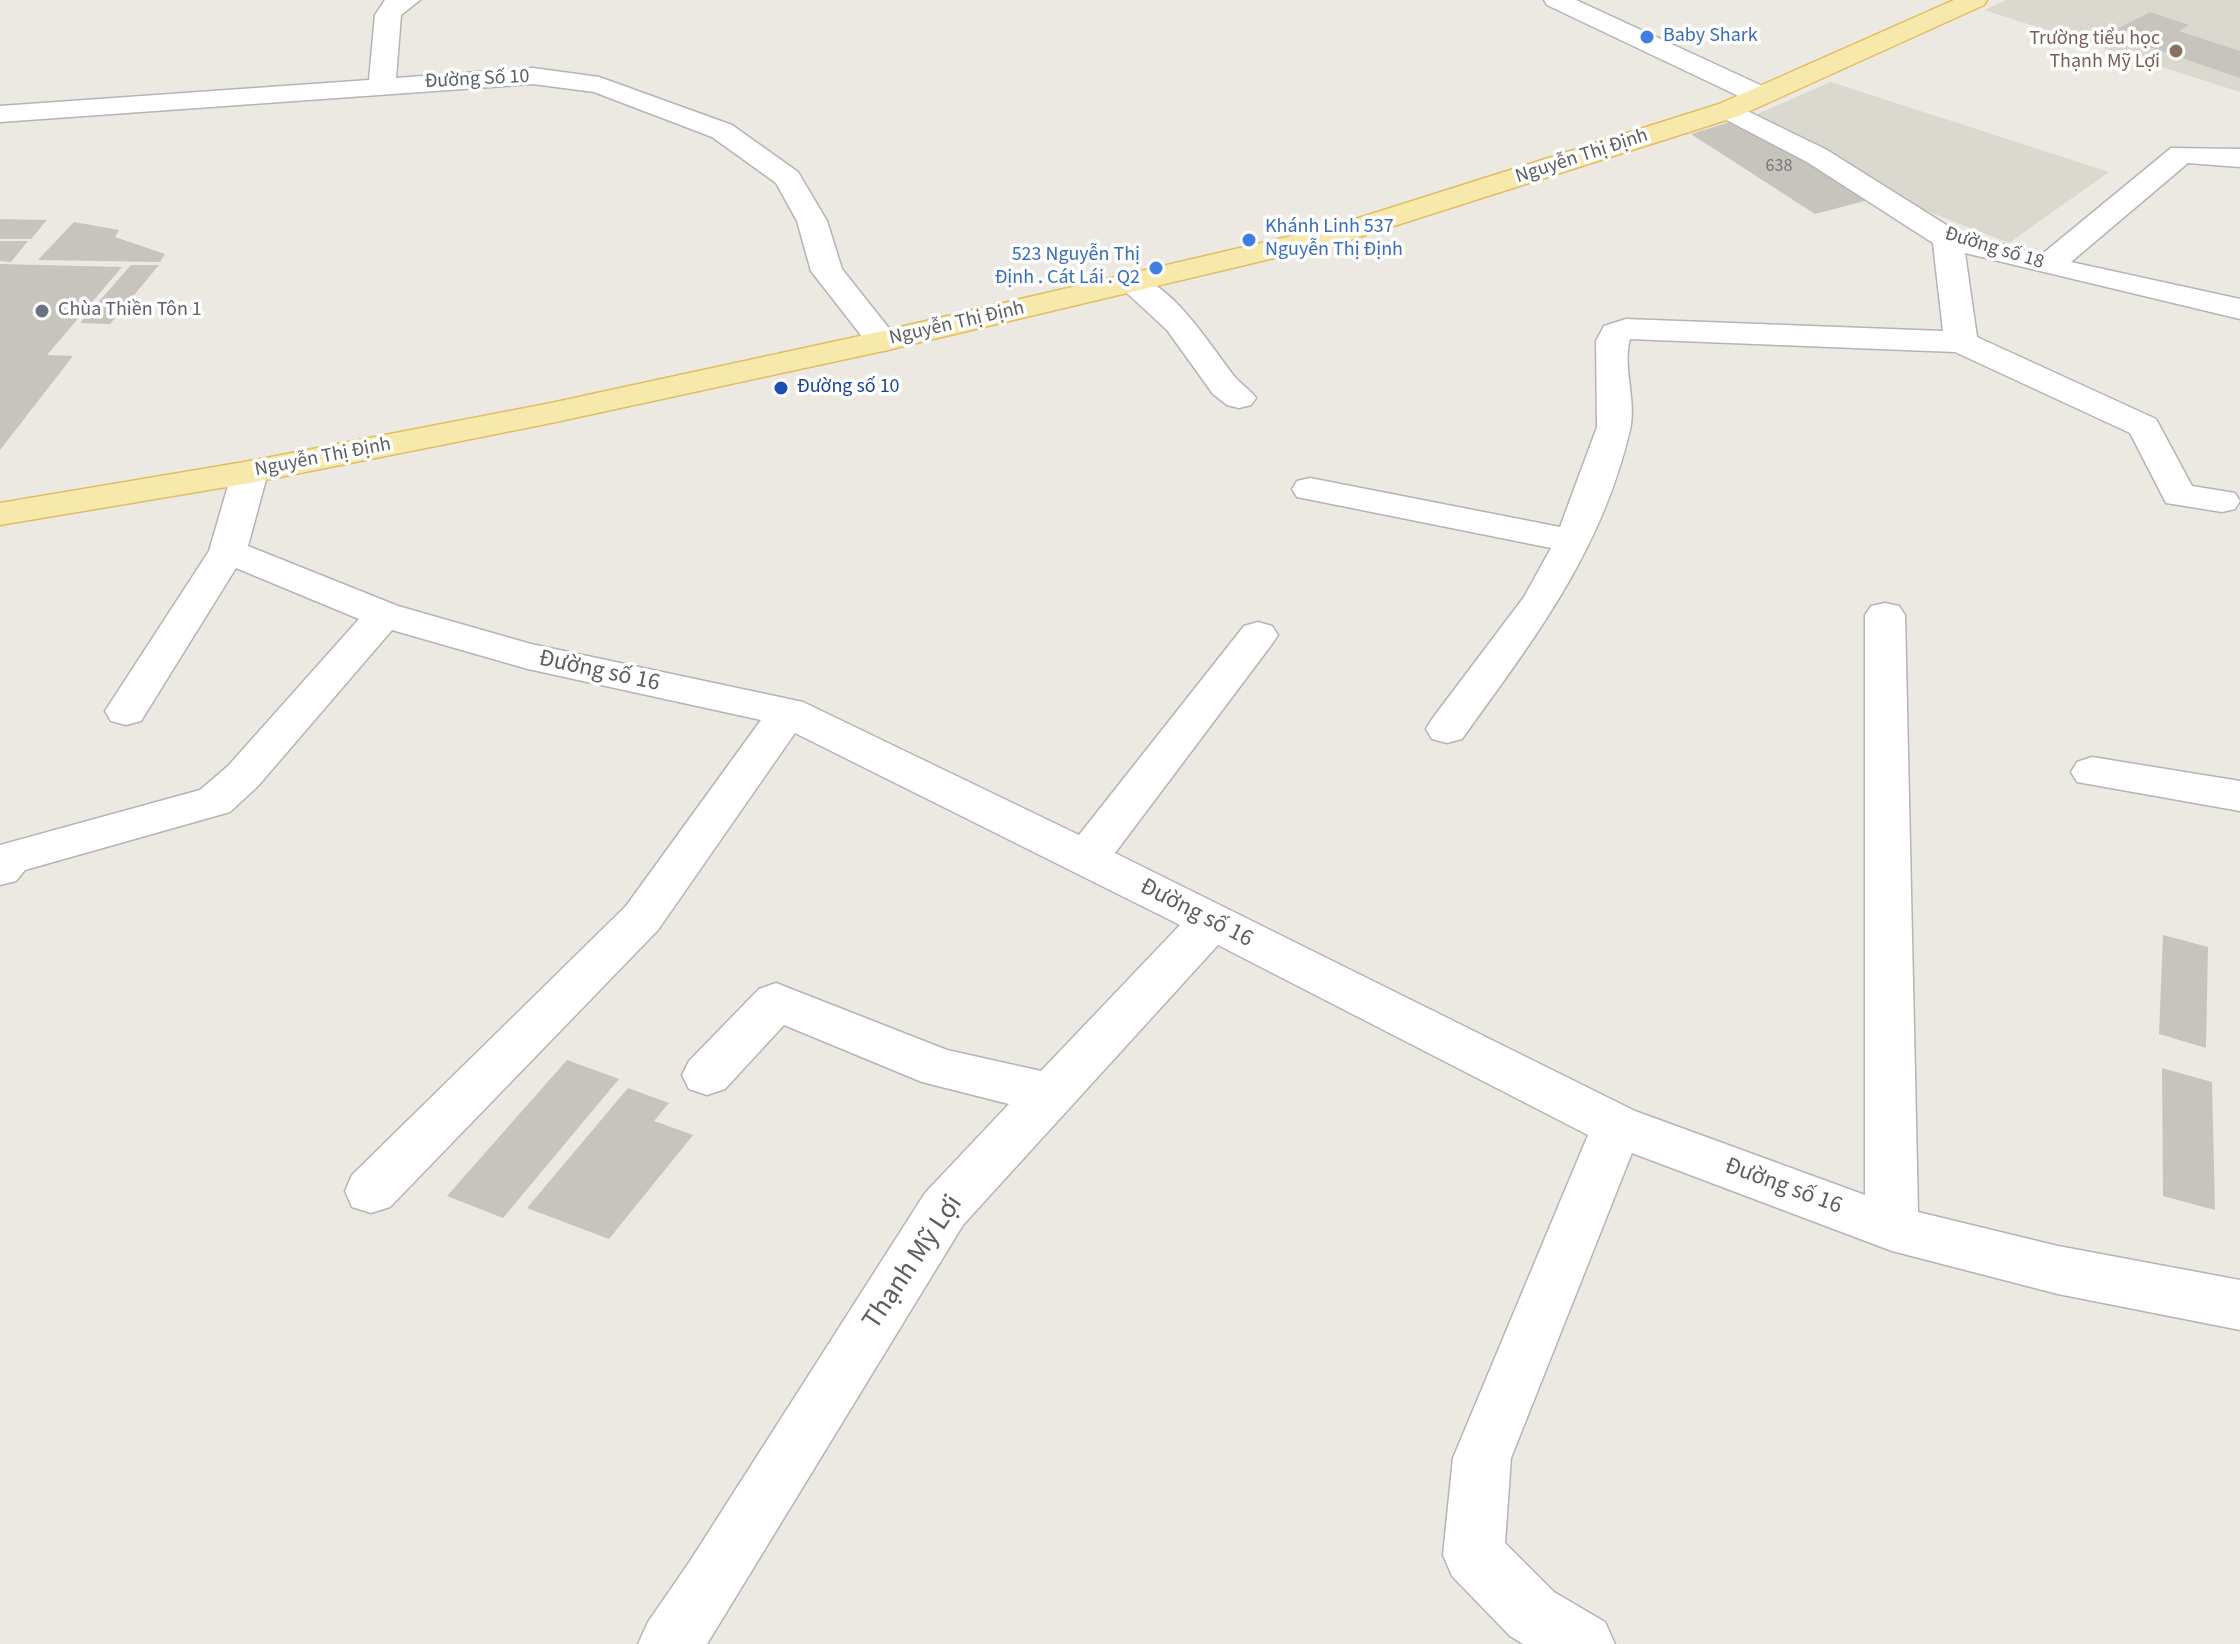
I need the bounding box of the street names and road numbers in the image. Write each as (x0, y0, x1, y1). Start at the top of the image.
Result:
street label: Đường Số 10 (424, 65, 530, 95)
street label: Nguyễn Thị Định (1513, 124, 1651, 190)
street label: Đường số 18 (1941, 223, 2047, 275)
street label: Nguyễn Thị Định (887, 297, 1027, 351)
street label: Nguyễn Thị Định (253, 433, 393, 483)
street label: Đường số 16 (536, 645, 662, 699)
street label: Đường số 16 (1135, 873, 1257, 955)
street label: Đường số 16 (1720, 1152, 1846, 1222)
street label: Thạnh Mỹ Lợi (857, 1189, 971, 1337)

